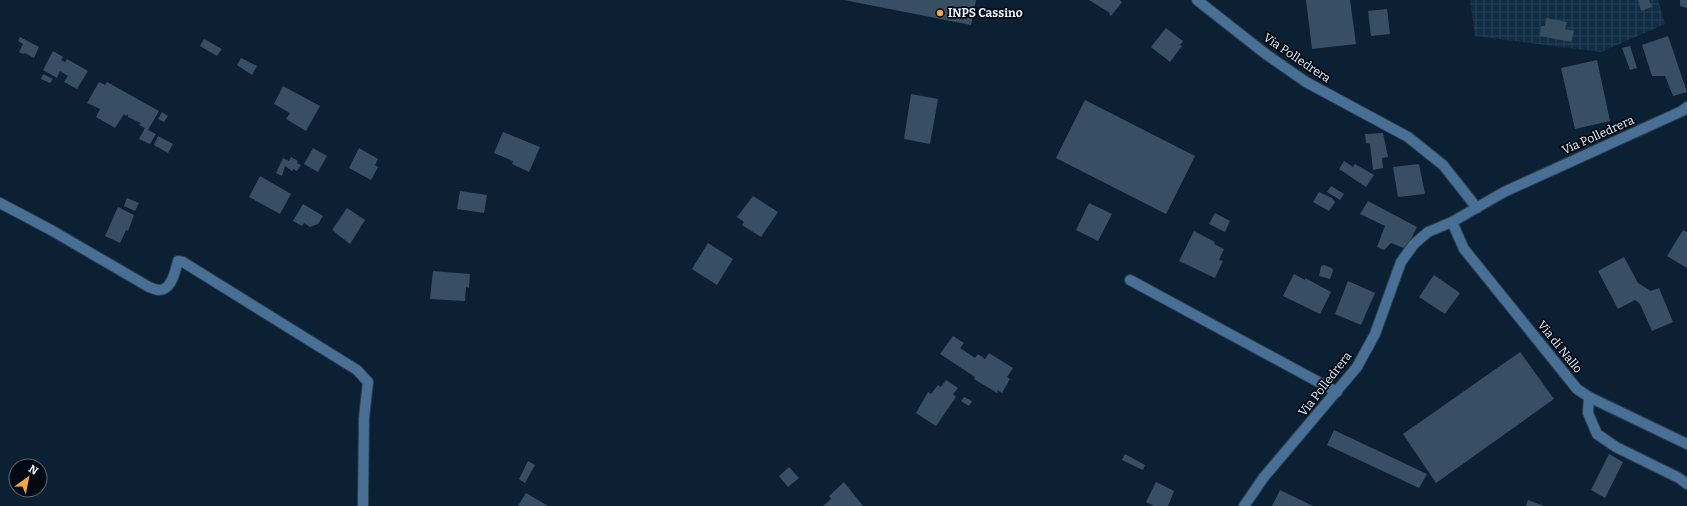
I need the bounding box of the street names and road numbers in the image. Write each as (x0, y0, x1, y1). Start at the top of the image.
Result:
street label: Via Polledrera (1261, 30, 1333, 86)
street label: Via Polledrera (1560, 113, 1637, 157)
street label: Via di Nallo (1535, 318, 1585, 376)
street label: Via Polledrera (1296, 349, 1355, 419)

